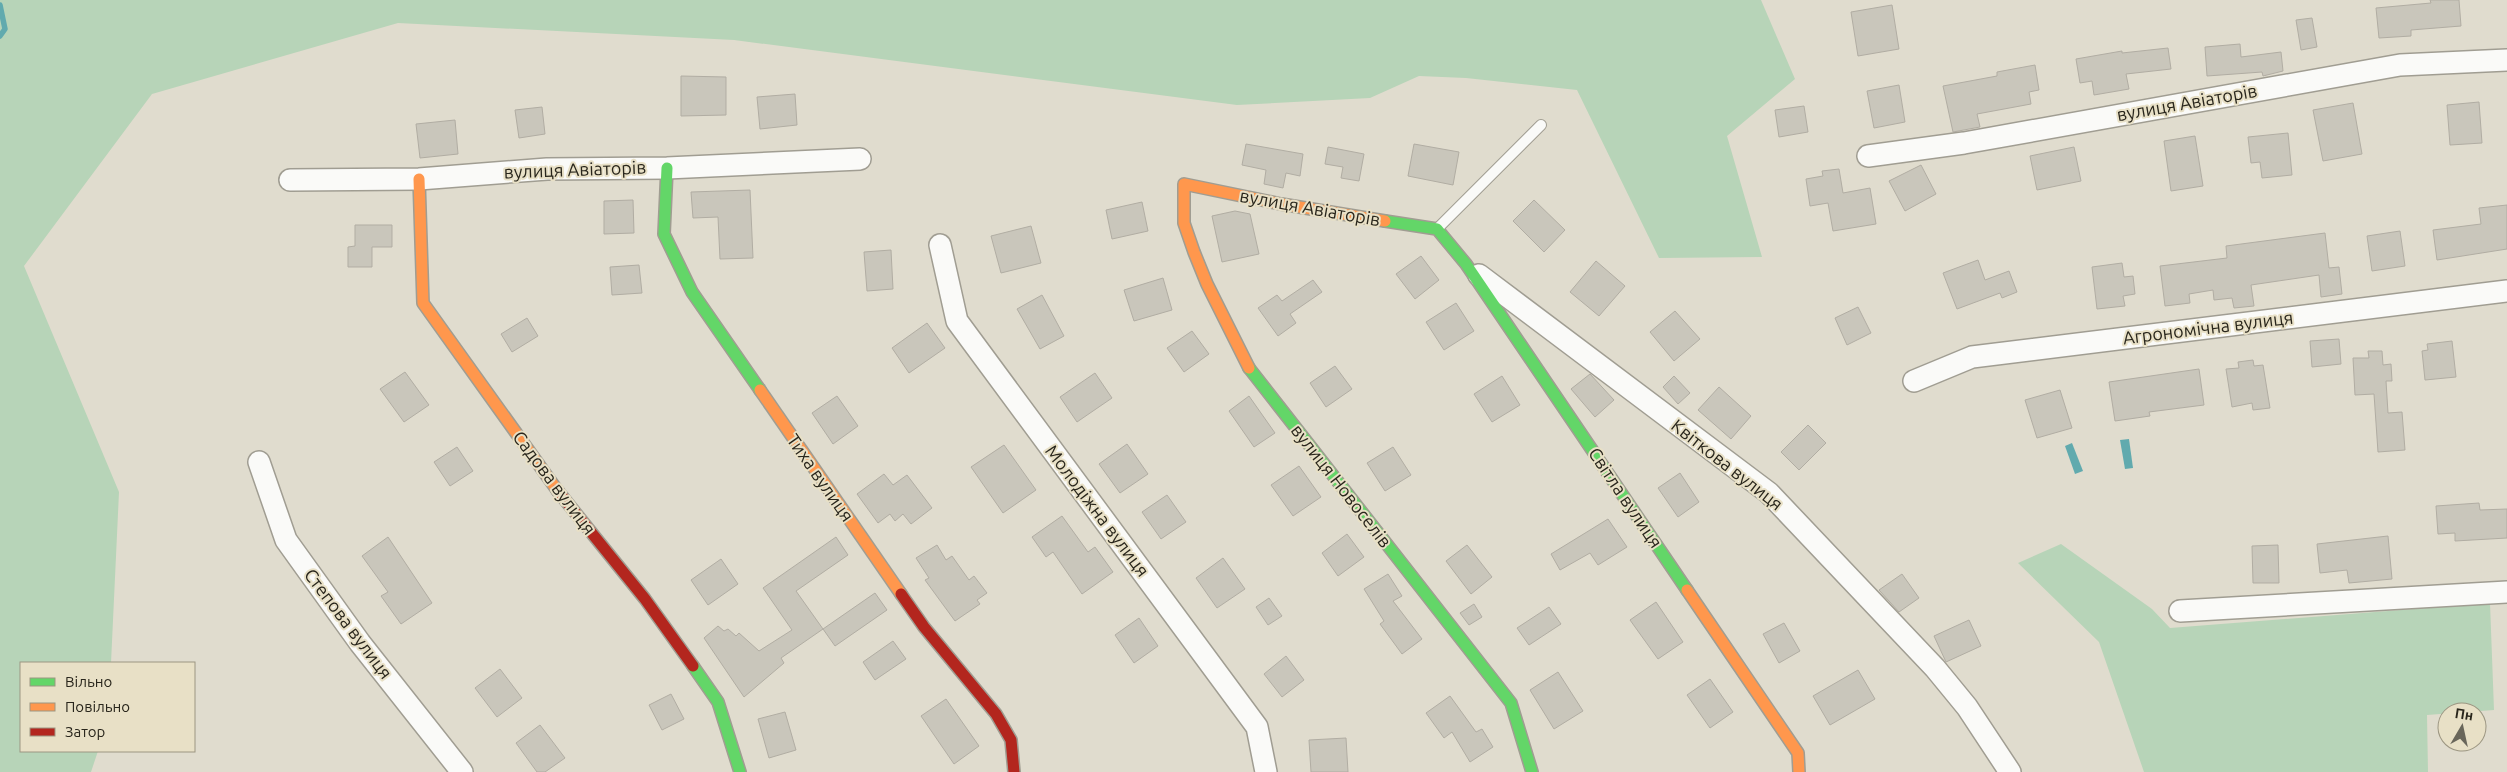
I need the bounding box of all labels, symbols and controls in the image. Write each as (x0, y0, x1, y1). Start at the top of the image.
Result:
street label: вулиця Авіаторів (2115, 80, 2259, 124)
street label: вулиця Авіаторів (503, 157, 646, 181)
street label: вулиця Авіаторів (1238, 185, 1382, 229)
street label: Агрономічна вулиця (2122, 307, 2294, 347)
street label: Квіткова вулиця (1668, 415, 1787, 514)
street label: вулиця Новоселів (1288, 420, 1396, 551)
street label: Садова вулиця (509, 427, 600, 538)
street label: Тиха вулиця (783, 430, 858, 525)
street label: Молодіжна вулиця (1042, 441, 1154, 580)
street label: Світла вулиця (1585, 444, 1667, 551)
street label: Степова вулиця (301, 564, 397, 682)
legend (20, 662, 195, 752)
text: Вільно (65, 673, 112, 690)
text: Повільно (65, 698, 130, 715)
north arrow (2437, 702, 2487, 752)
text: Пн (2454, 705, 2474, 723)
text: Затор (65, 723, 105, 740)

